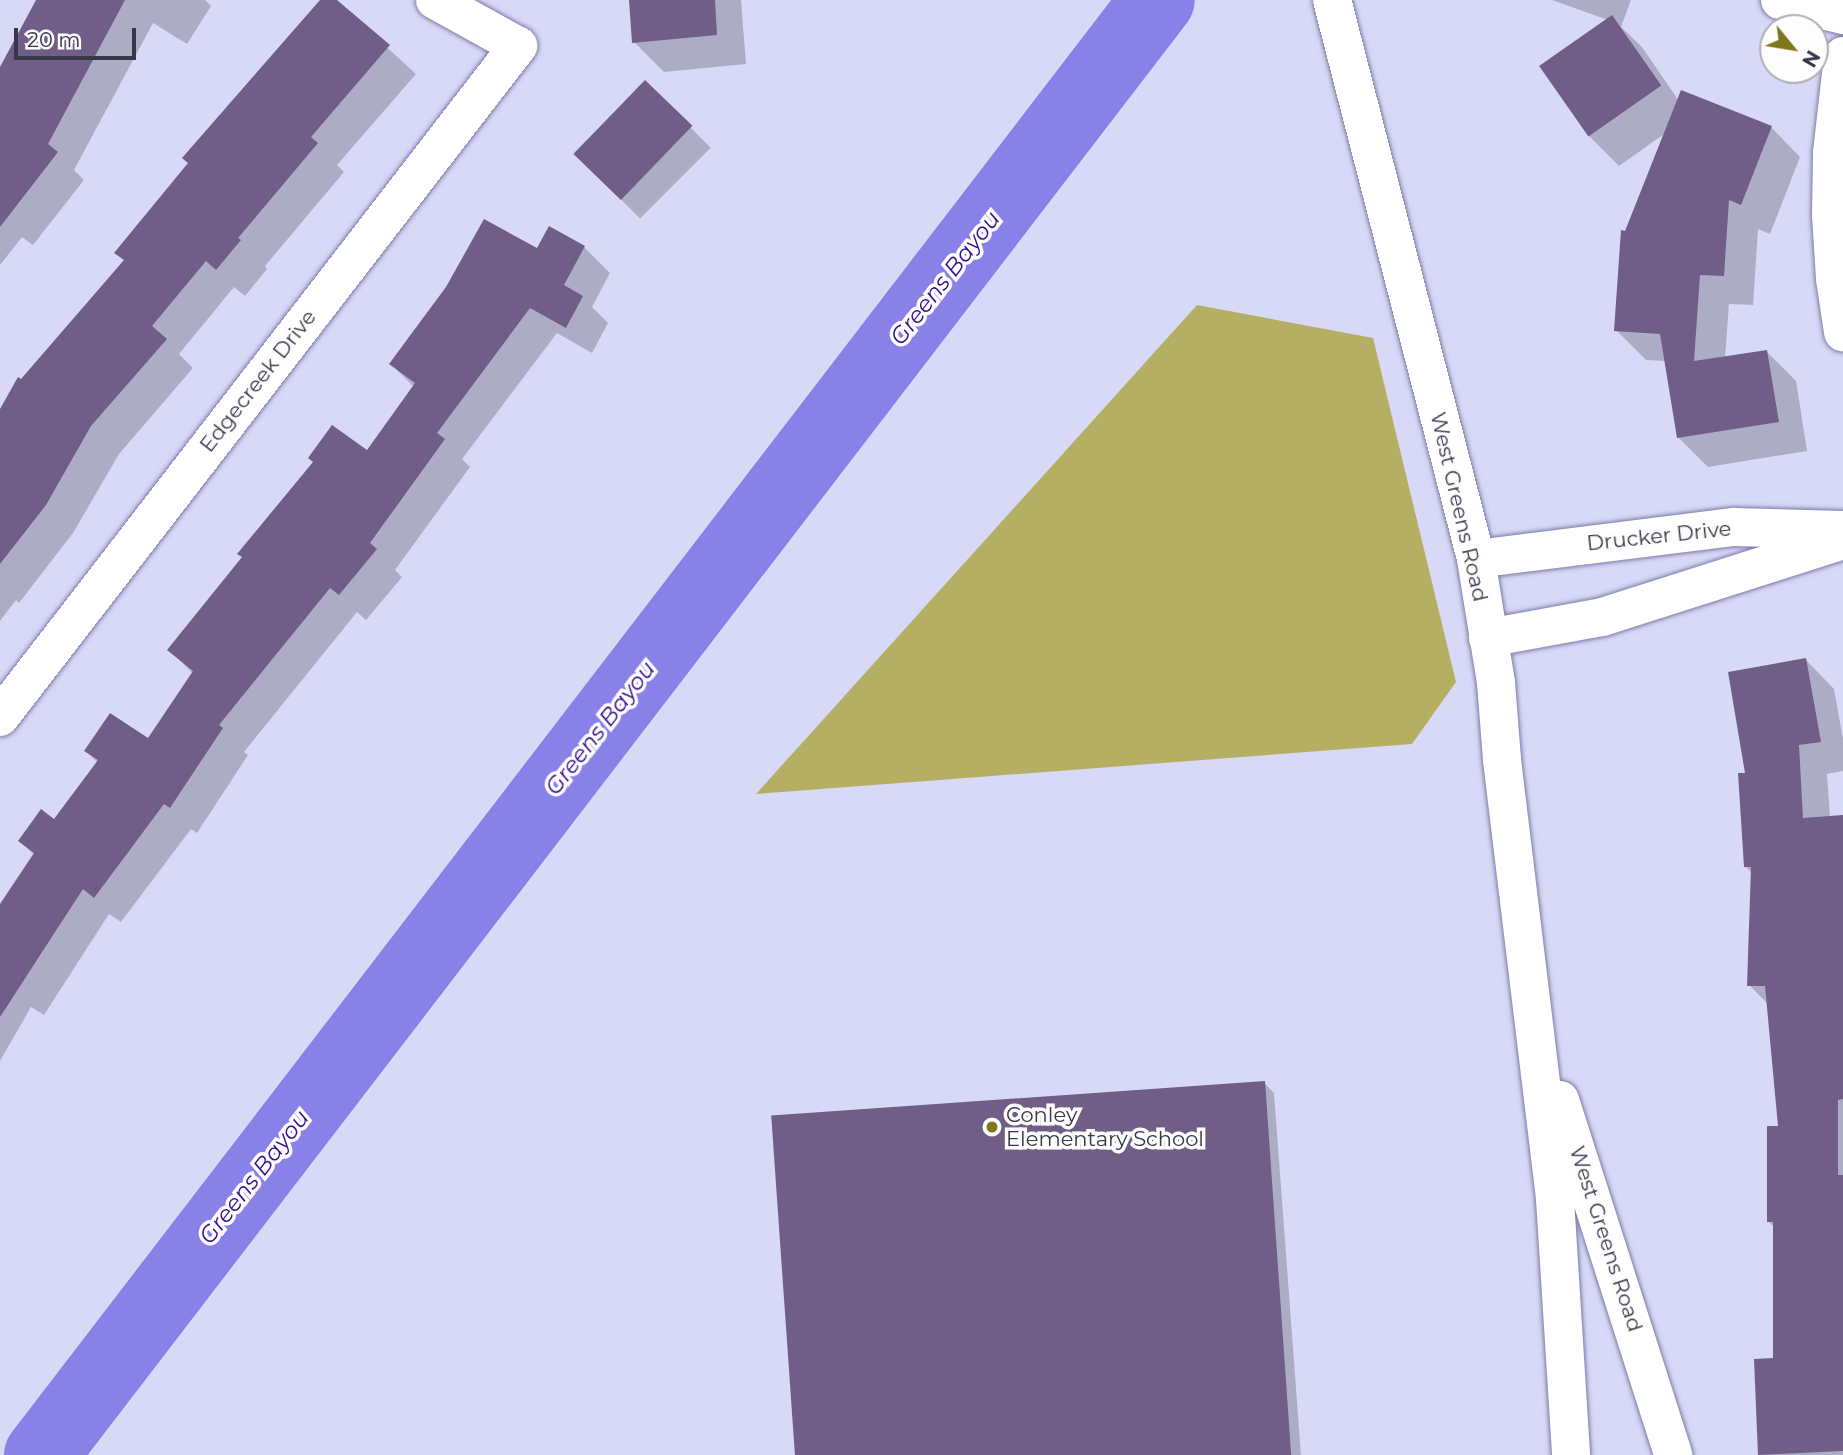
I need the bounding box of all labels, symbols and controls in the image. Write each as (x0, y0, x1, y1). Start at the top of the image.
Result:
scale bar (18, 14, 140, 58)
north arrow (1759, 14, 1829, 84)
text: 20 m (27, 27, 81, 52)
text: N (1797, 46, 1825, 71)
water label: Greens Bayou (884, 206, 1006, 350)
street label: Edgecreek Drive (195, 305, 321, 457)
street label: West Greens Road (1425, 410, 1493, 604)
street label: Drucker Drive (1585, 516, 1733, 556)
water label: Greens Bayou (539, 656, 661, 800)
place label: Conley Elementary School (1006, 1102, 1204, 1152)
water label: Greens Bayou (193, 1105, 315, 1249)
marker: Conley Elementary School (984, 1119, 1000, 1135)
street label: West Greens Road (1564, 1143, 1648, 1335)

